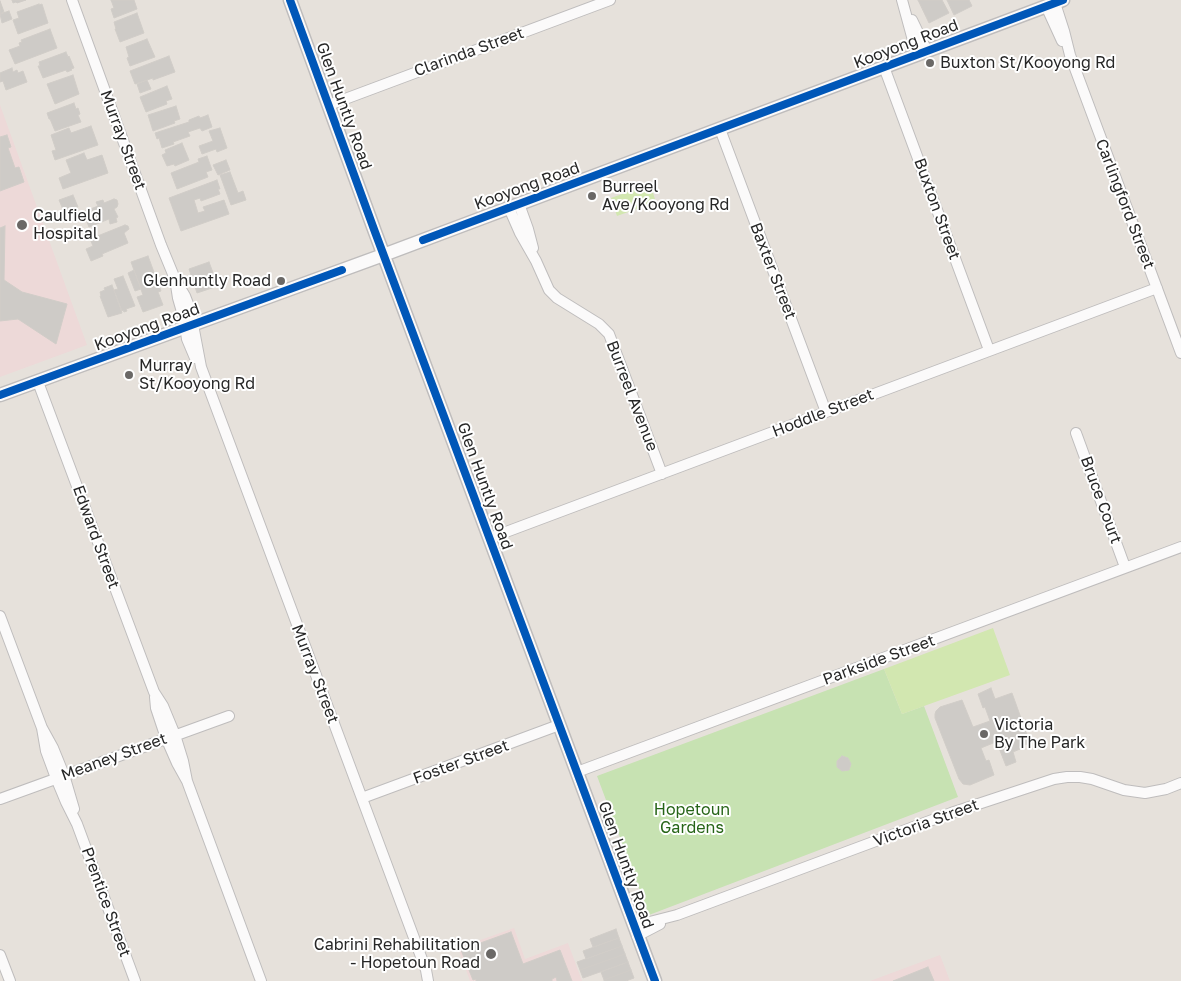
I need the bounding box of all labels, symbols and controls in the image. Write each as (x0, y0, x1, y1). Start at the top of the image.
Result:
street label: Kooyong Road (851, 15, 961, 73)
street label: Clarinda Street (411, 23, 527, 81)
street label: Glen Huntly Road (312, 40, 376, 172)
place label: Buxton St/Kooyong Rd (940, 53, 1115, 73)
marker: Buxton St/Kooyong Rd (924, 57, 936, 69)
street label: Murray Street (96, 87, 150, 193)
street label: Carlingford Street (1091, 136, 1159, 272)
street label: Buxton Street (910, 156, 964, 262)
street label: Kooyong Road (472, 158, 582, 214)
place label: Burreel Ave/Kooyong Rd (602, 177, 729, 215)
marker: Burreel Ave/Kooyong Rd (586, 190, 598, 202)
place label: Caulfield Hospital (33, 206, 102, 244)
marker: Caulfield Hospital (15, 218, 29, 232)
street label: Baxter Street (746, 220, 800, 322)
place label: Glenhuntly Road (143, 271, 271, 291)
marker: Glenhuntly Road (275, 275, 287, 287)
street label: Kooyong Road (92, 299, 202, 355)
street label: Burreel Avenue (602, 338, 662, 454)
place label: Murray St/Kooyong Rd (139, 356, 255, 394)
marker: Murray St/Kooyong Rd (123, 369, 135, 381)
street label: Hoddle Street (770, 385, 876, 441)
street label: Glen Huntly Road (453, 420, 517, 552)
street label: Bruce Court (1076, 454, 1126, 546)
street label: Edward Street (68, 483, 124, 591)
street label: Murray Street (287, 622, 343, 726)
street label: Parkside Street (820, 631, 938, 689)
place label: Victoria By The Park (994, 715, 1085, 753)
marker: Victoria By The Park (978, 728, 990, 740)
street label: Meaney Street (58, 729, 170, 785)
street label: Foster Street (410, 736, 512, 788)
street label: Victoria Street (871, 795, 981, 851)
street label: Glen Huntly Road (594, 799, 658, 931)
park label: Hopetoun Gardens (654, 800, 730, 838)
street label: Prentice Street (77, 844, 135, 960)
place label: Cabrini Rehabilitation - Hopetoun Road (314, 935, 480, 973)
marker: Cabrini Rehabilitation - Hopetoun Road (484, 947, 498, 961)

